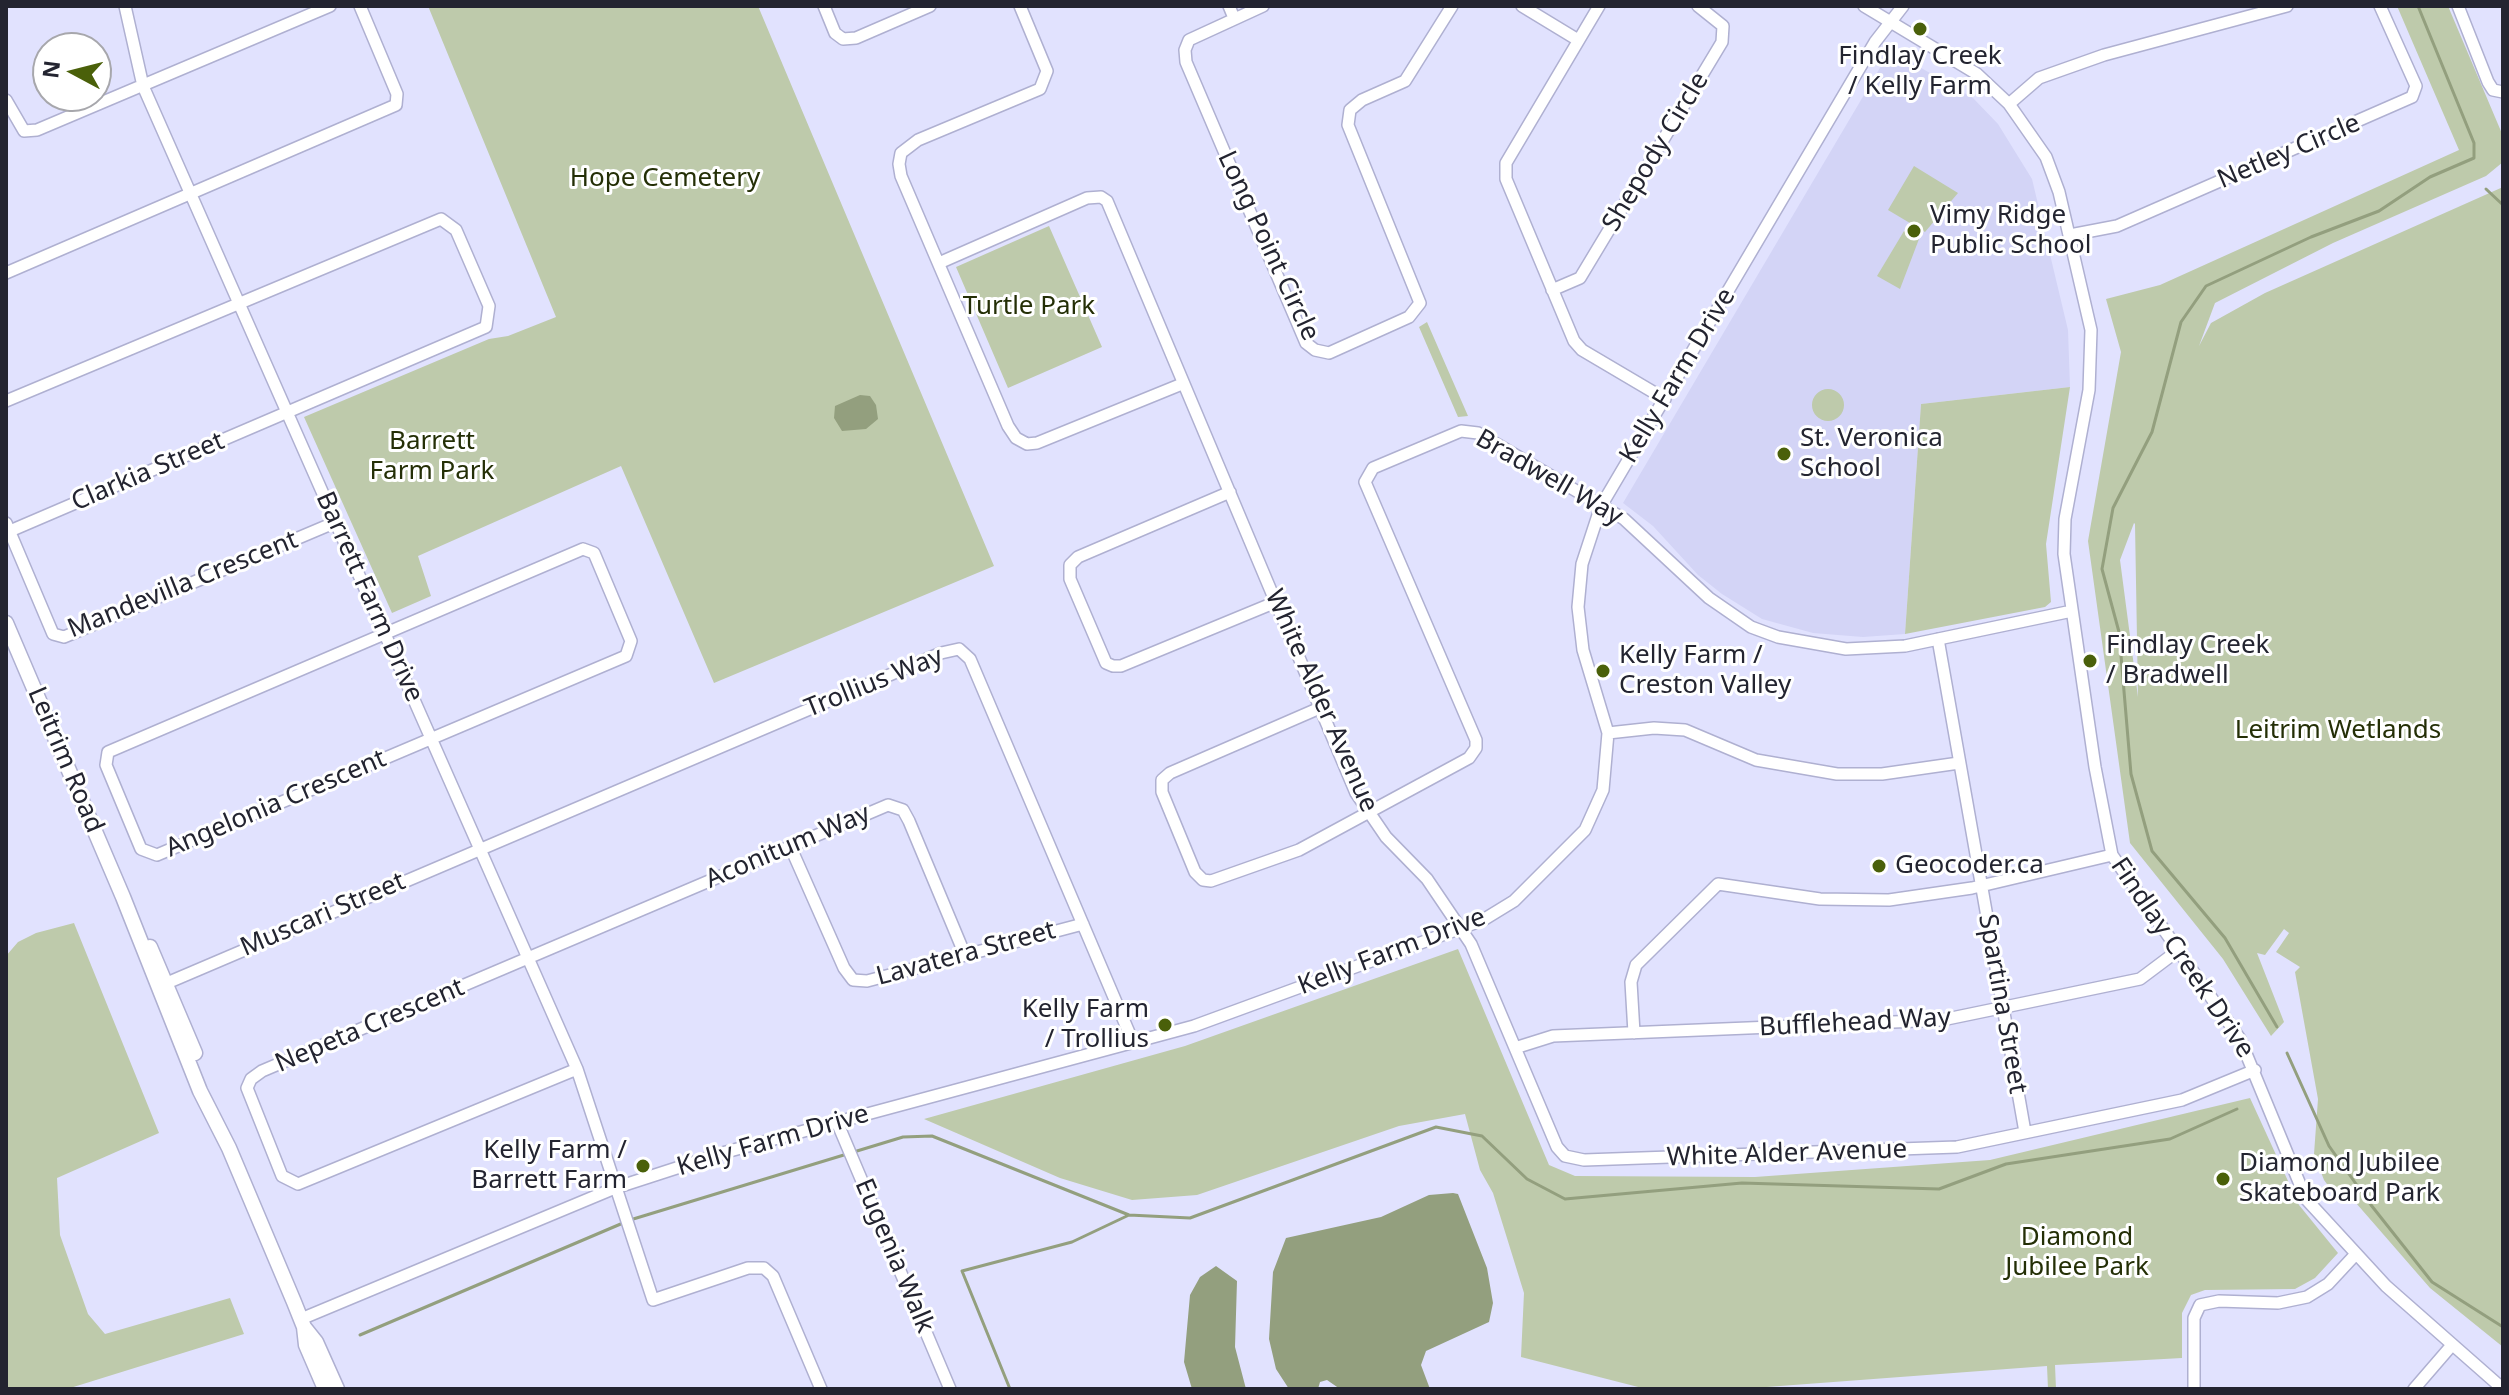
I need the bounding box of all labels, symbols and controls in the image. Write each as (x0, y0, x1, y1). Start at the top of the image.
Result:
marker: Findlay Creek / Kelly Farm (1911, 20, 1929, 38)
north arrow (32, 32, 112, 112)
place label: Findlay Creek / Kelly Farm (1838, 41, 2002, 102)
text: N (34, 59, 66, 80)
street label: Shepody Circle (1596, 67, 1716, 237)
street label: Netley Circle (2213, 108, 2365, 196)
street label: Long Point Circle (1210, 146, 1326, 346)
park label: Hope Cemetery (570, 163, 760, 195)
place label: Vimy Ridge Public School (1930, 200, 2091, 262)
marker: Vimy Ridge Public School (1905, 222, 1923, 240)
street label: Kelly Farm Drive (1614, 283, 1742, 469)
park label: Turtle Park (963, 291, 1095, 323)
street label: Bradwell Way (1470, 423, 1628, 533)
place label: St. Veronica School (1800, 423, 1943, 484)
street label: Clarkia Street (67, 426, 229, 518)
park label: Barrett Farm Park (370, 426, 494, 488)
marker: St. Veronica School (1775, 445, 1793, 463)
street label: Barrett Farm Drive (309, 487, 429, 707)
street label: Mandevilla Crescent (63, 525, 303, 645)
street label: White Alder Avenue (1258, 585, 1384, 817)
place label: Findlay Creek / Bradwell (2106, 630, 2269, 692)
place label: Kelly Farm / Creston Valley (1619, 640, 1791, 702)
street label: Trollius Way (800, 641, 948, 725)
marker: Findlay Creek / Bradwell (2081, 652, 2099, 670)
marker: Kelly Farm / Creston Valley (1594, 662, 1612, 680)
street label: Leitrim Road (20, 682, 110, 838)
park label: Leitrim Wetlands (2235, 715, 2441, 747)
street label: Angelonia Crescent (161, 743, 391, 865)
street label: Aconitum Way (701, 798, 875, 896)
place label: Geocoder.ca (1895, 850, 2044, 882)
street label: Findlay Creek Drive (2104, 852, 2260, 1064)
marker: Geocoder.ca (1870, 857, 1888, 875)
street label: Muscari Street (236, 866, 410, 964)
street label: Kelly Farm Drive (1294, 902, 1490, 1002)
street label: Spartina Street (1971, 912, 2033, 1096)
street label: Lavatera Street (873, 915, 1059, 993)
street label: Nepeta Crescent (271, 972, 469, 1080)
place label: Kelly Farm / Trollius (1022, 994, 1149, 1056)
street label: Bufflehead Way (1758, 1002, 1952, 1044)
marker: Kelly Farm / Trollius (1156, 1016, 1174, 1034)
street label: Kelly Farm Drive (673, 1099, 873, 1183)
street label: White Alder Avenue (1666, 1134, 1908, 1174)
place label: Kelly Farm / Barrett Farm (471, 1135, 627, 1196)
place label: Diamond Jubilee Skateboard Park (2239, 1148, 2440, 1210)
marker: Kelly Farm / Barrett Farm (634, 1157, 652, 1175)
marker: Diamond Jubilee Skateboard Park (2214, 1170, 2232, 1188)
street label: Eugenia Walk (848, 1174, 940, 1338)
park label: Diamond Jubilee Park (2005, 1222, 2149, 1284)

